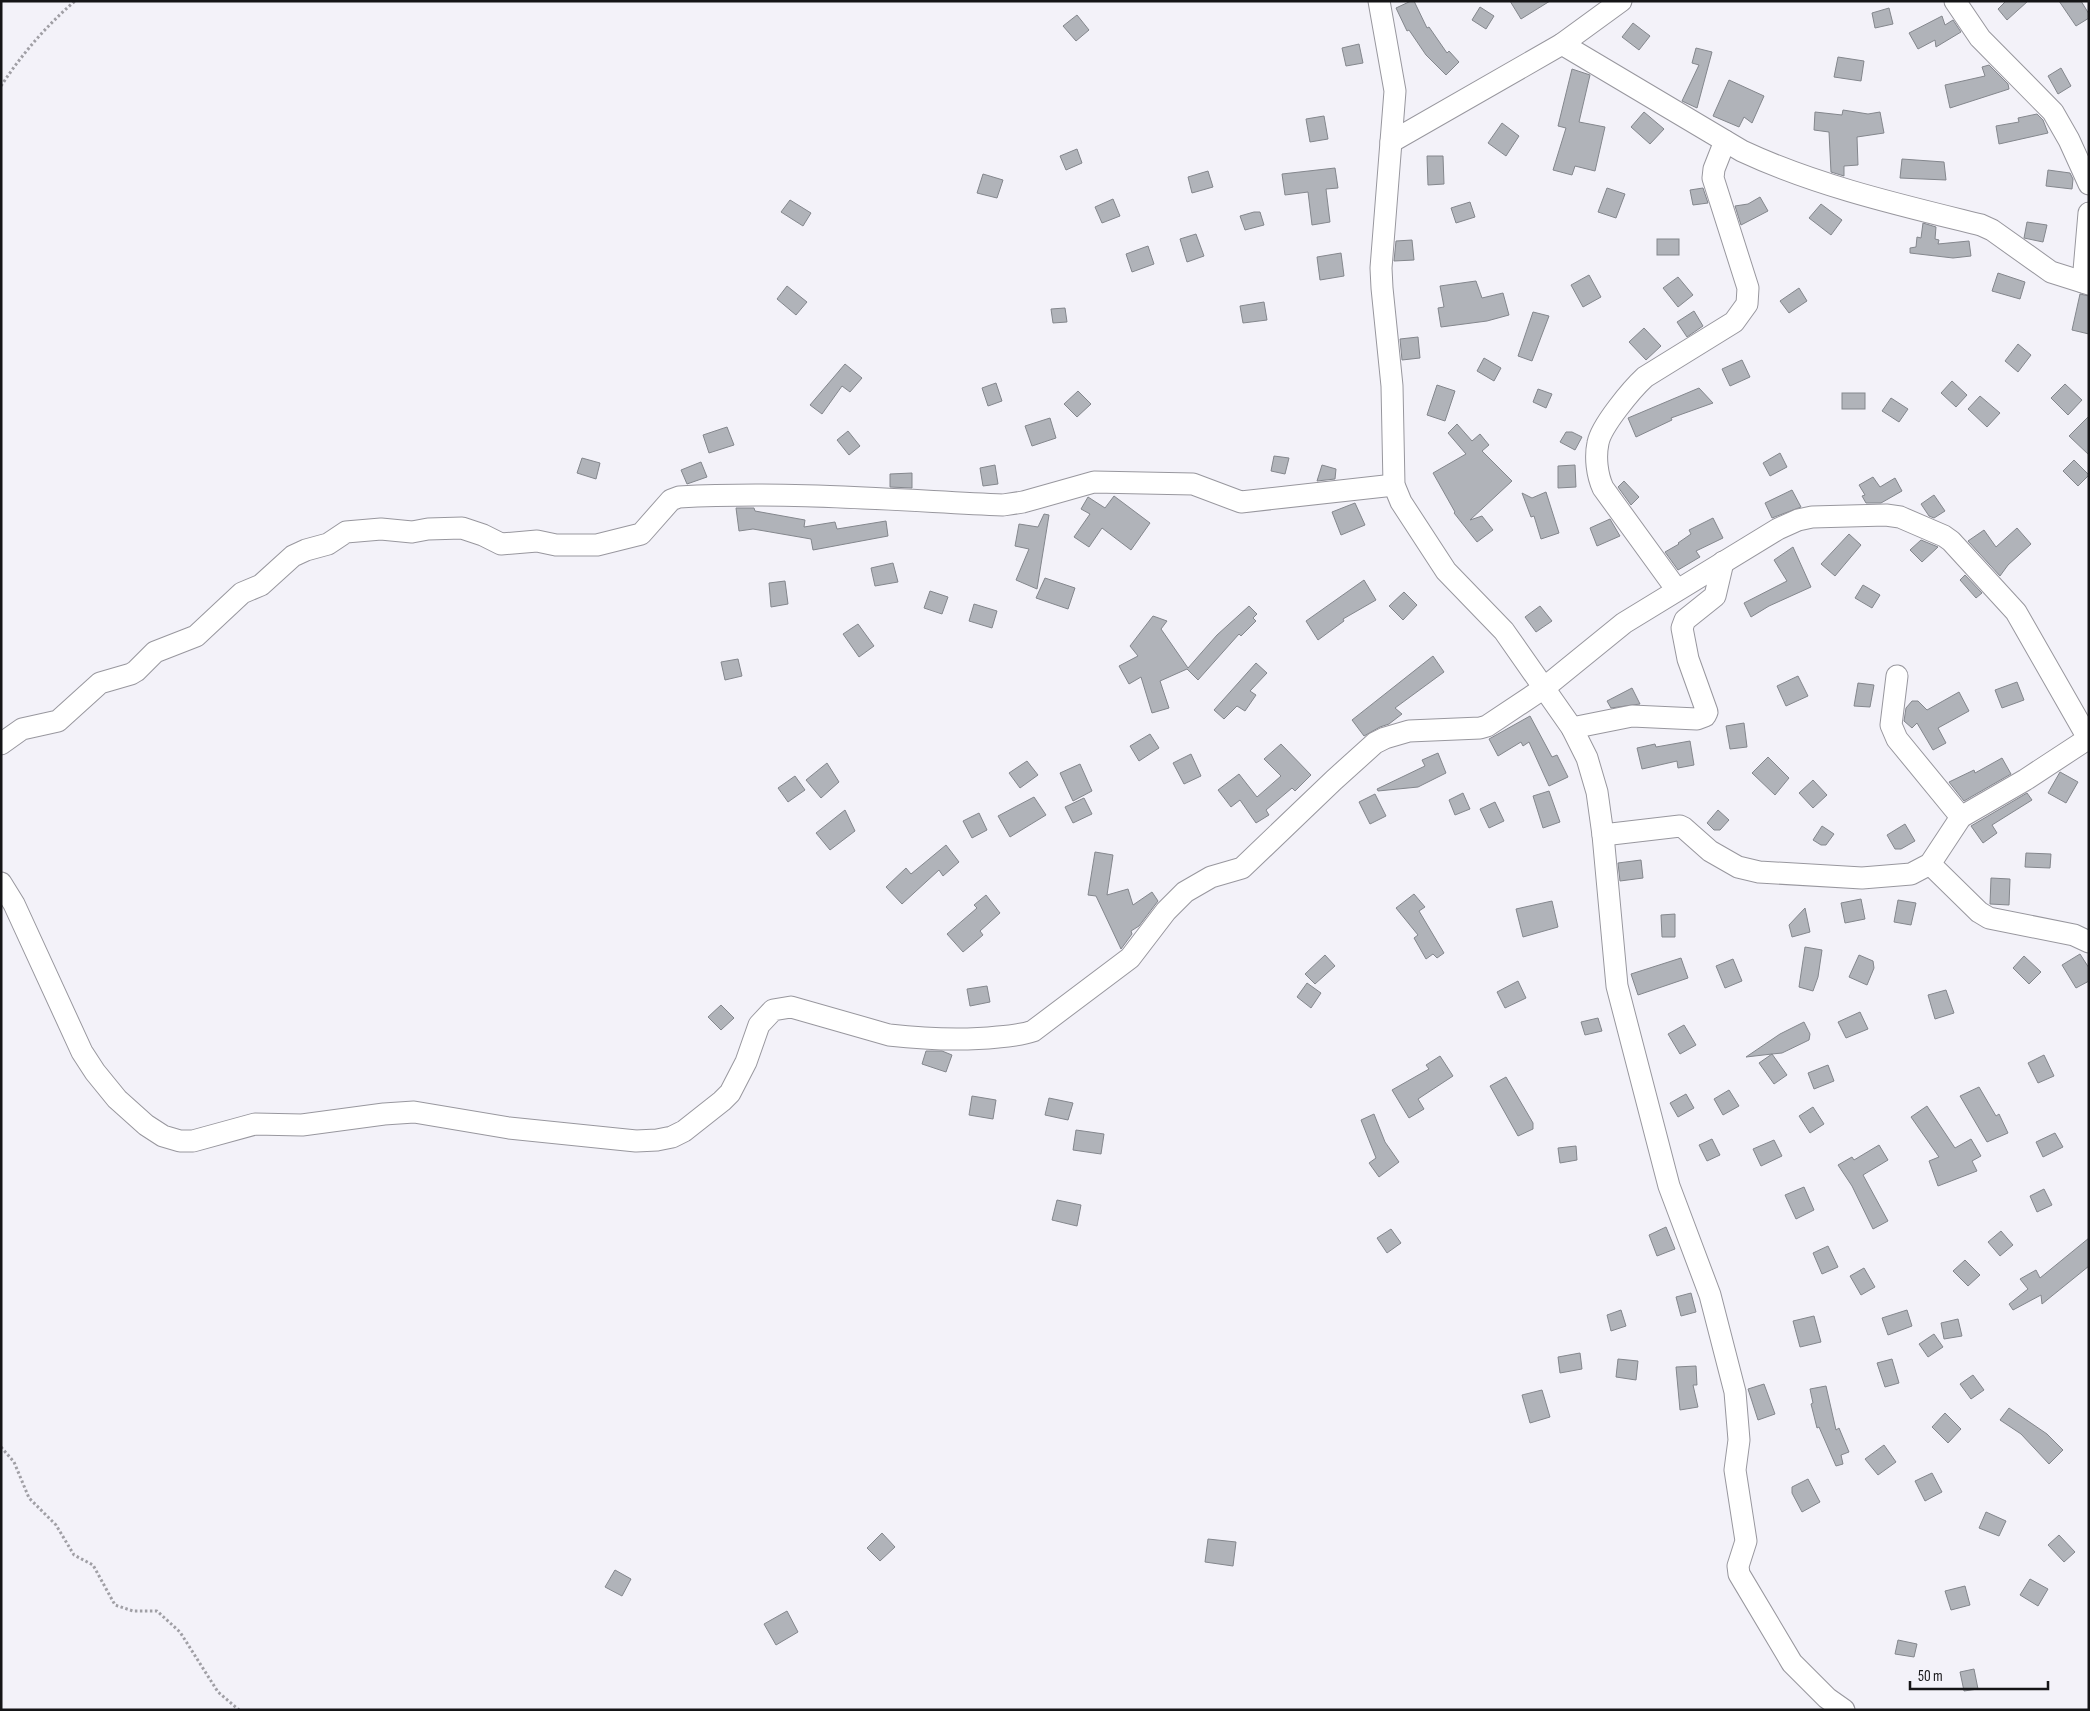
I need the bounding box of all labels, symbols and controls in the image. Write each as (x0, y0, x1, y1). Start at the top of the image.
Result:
scale bar (1910, 1658, 2048, 1690)
text: 50 m (1918, 1667, 1943, 1686)

